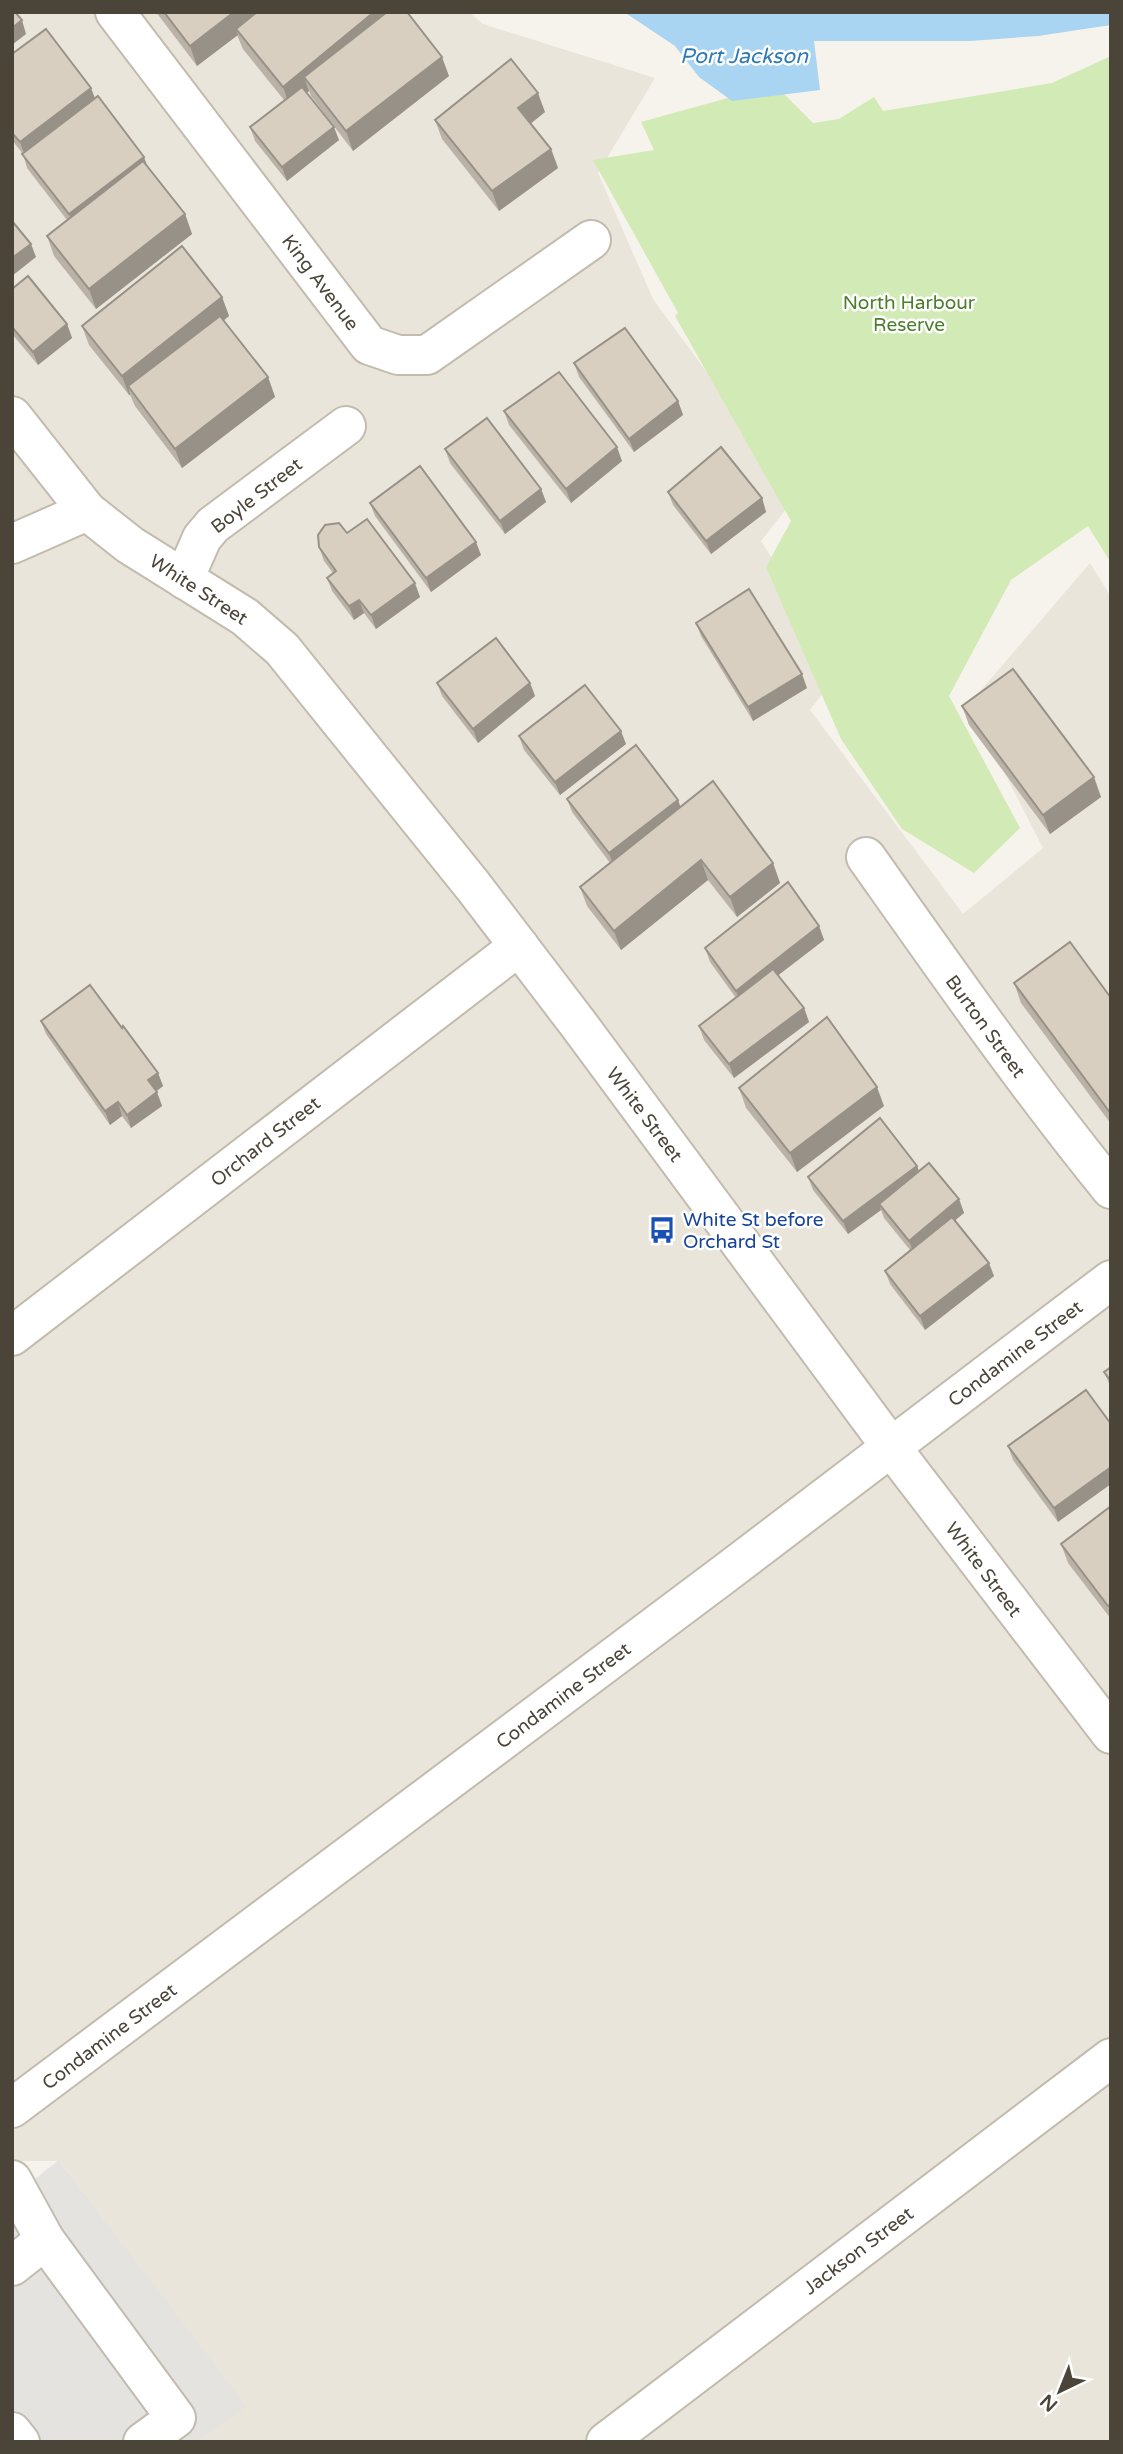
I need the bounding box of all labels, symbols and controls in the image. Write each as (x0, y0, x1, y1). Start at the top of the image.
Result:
water label: Port Jackson (680, 44, 809, 69)
street label: King Avenue (277, 230, 363, 335)
park label: North Harbour Reserve (843, 292, 976, 336)
street label: Boyle Street (207, 453, 307, 538)
street label: White Street (145, 550, 252, 630)
street label: Burton Street (941, 971, 1030, 1082)
street label: White Street (602, 1063, 687, 1166)
street label: Orchard Street (206, 1092, 325, 1191)
place label: White St before Orchard St (683, 1209, 824, 1253)
bus stop icon: White St before Orchard St (647, 1215, 677, 1245)
street label: Condamine Street (944, 1296, 1087, 1411)
street label: White Street (941, 1518, 1026, 1621)
street label: Condamine Street (492, 1638, 635, 1753)
street label: Condamine Street (38, 1979, 181, 2094)
street label: Jackson Street (800, 2202, 918, 2299)
north arrow (1025, 2356, 1095, 2426)
text: N (1036, 2389, 1062, 2416)

